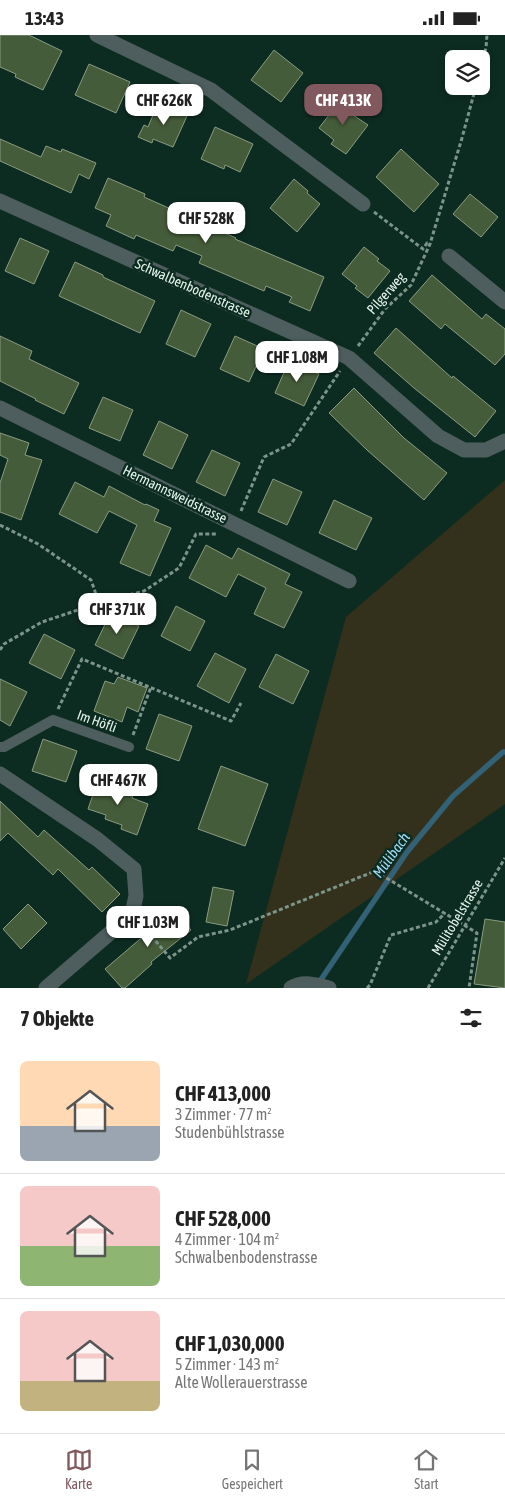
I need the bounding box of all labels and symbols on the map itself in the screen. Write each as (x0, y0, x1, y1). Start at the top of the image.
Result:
pin: CHF 626K (112, 83, 216, 126)
pin: CHF 413K (291, 83, 395, 126)
pin: CHF 528K (154, 201, 258, 244)
street label: Schwalbenbodenstrasse (133, 255, 253, 321)
street label: Pilgerweg (364, 269, 408, 317)
pin: CHF 1.08M (240, 341, 354, 383)
street label: Hermannsweidstrasse (120, 462, 230, 526)
pin: CHF 371K (65, 593, 169, 635)
street label: Im Höfli (75, 706, 119, 736)
pin: CHF 467K (66, 763, 170, 806)
water label: Mülibach (369, 829, 413, 881)
street label: Mülitobelstrasse (428, 876, 486, 958)
pin: CHF 1.03M (91, 905, 205, 948)

